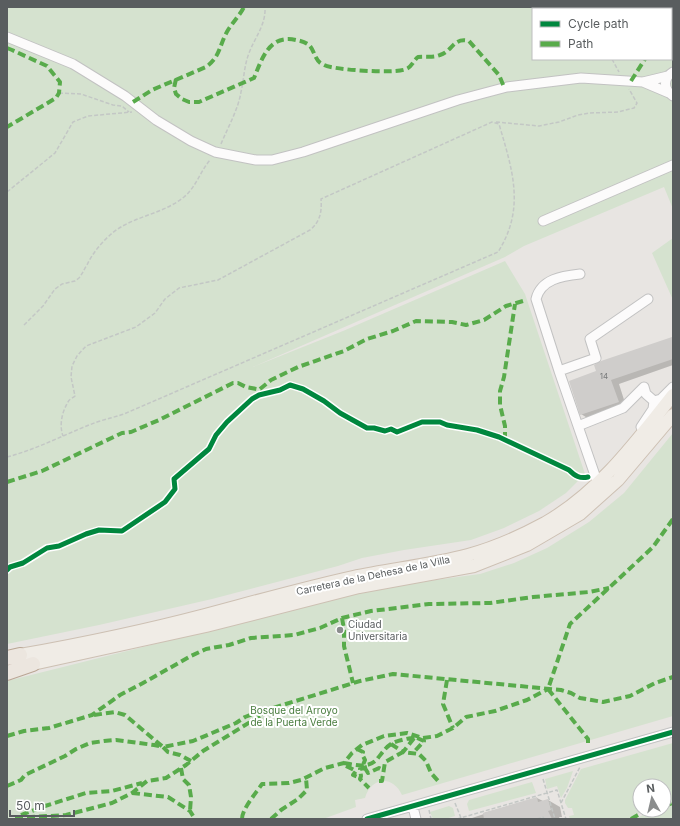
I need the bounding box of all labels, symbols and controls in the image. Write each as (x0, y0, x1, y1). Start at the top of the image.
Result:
legend (532, 8, 672, 60)
text: Cycle path (568, 16, 629, 31)
text: Path (568, 36, 593, 51)
house number: 14 (600, 371, 608, 381)
street label: Carretera de la Dehesa de la Villa (295, 553, 451, 597)
place label: Ciudad Universitaria (348, 618, 407, 642)
marker: Ciudad Universitaria (335, 625, 345, 635)
park label: Bosque del Arroyo de la Puerta Verde (250, 704, 338, 728)
north arrow (632, 778, 672, 818)
text: N (645, 781, 656, 796)
scale bar (10, 792, 74, 818)
text: 50 m (16, 798, 45, 813)

